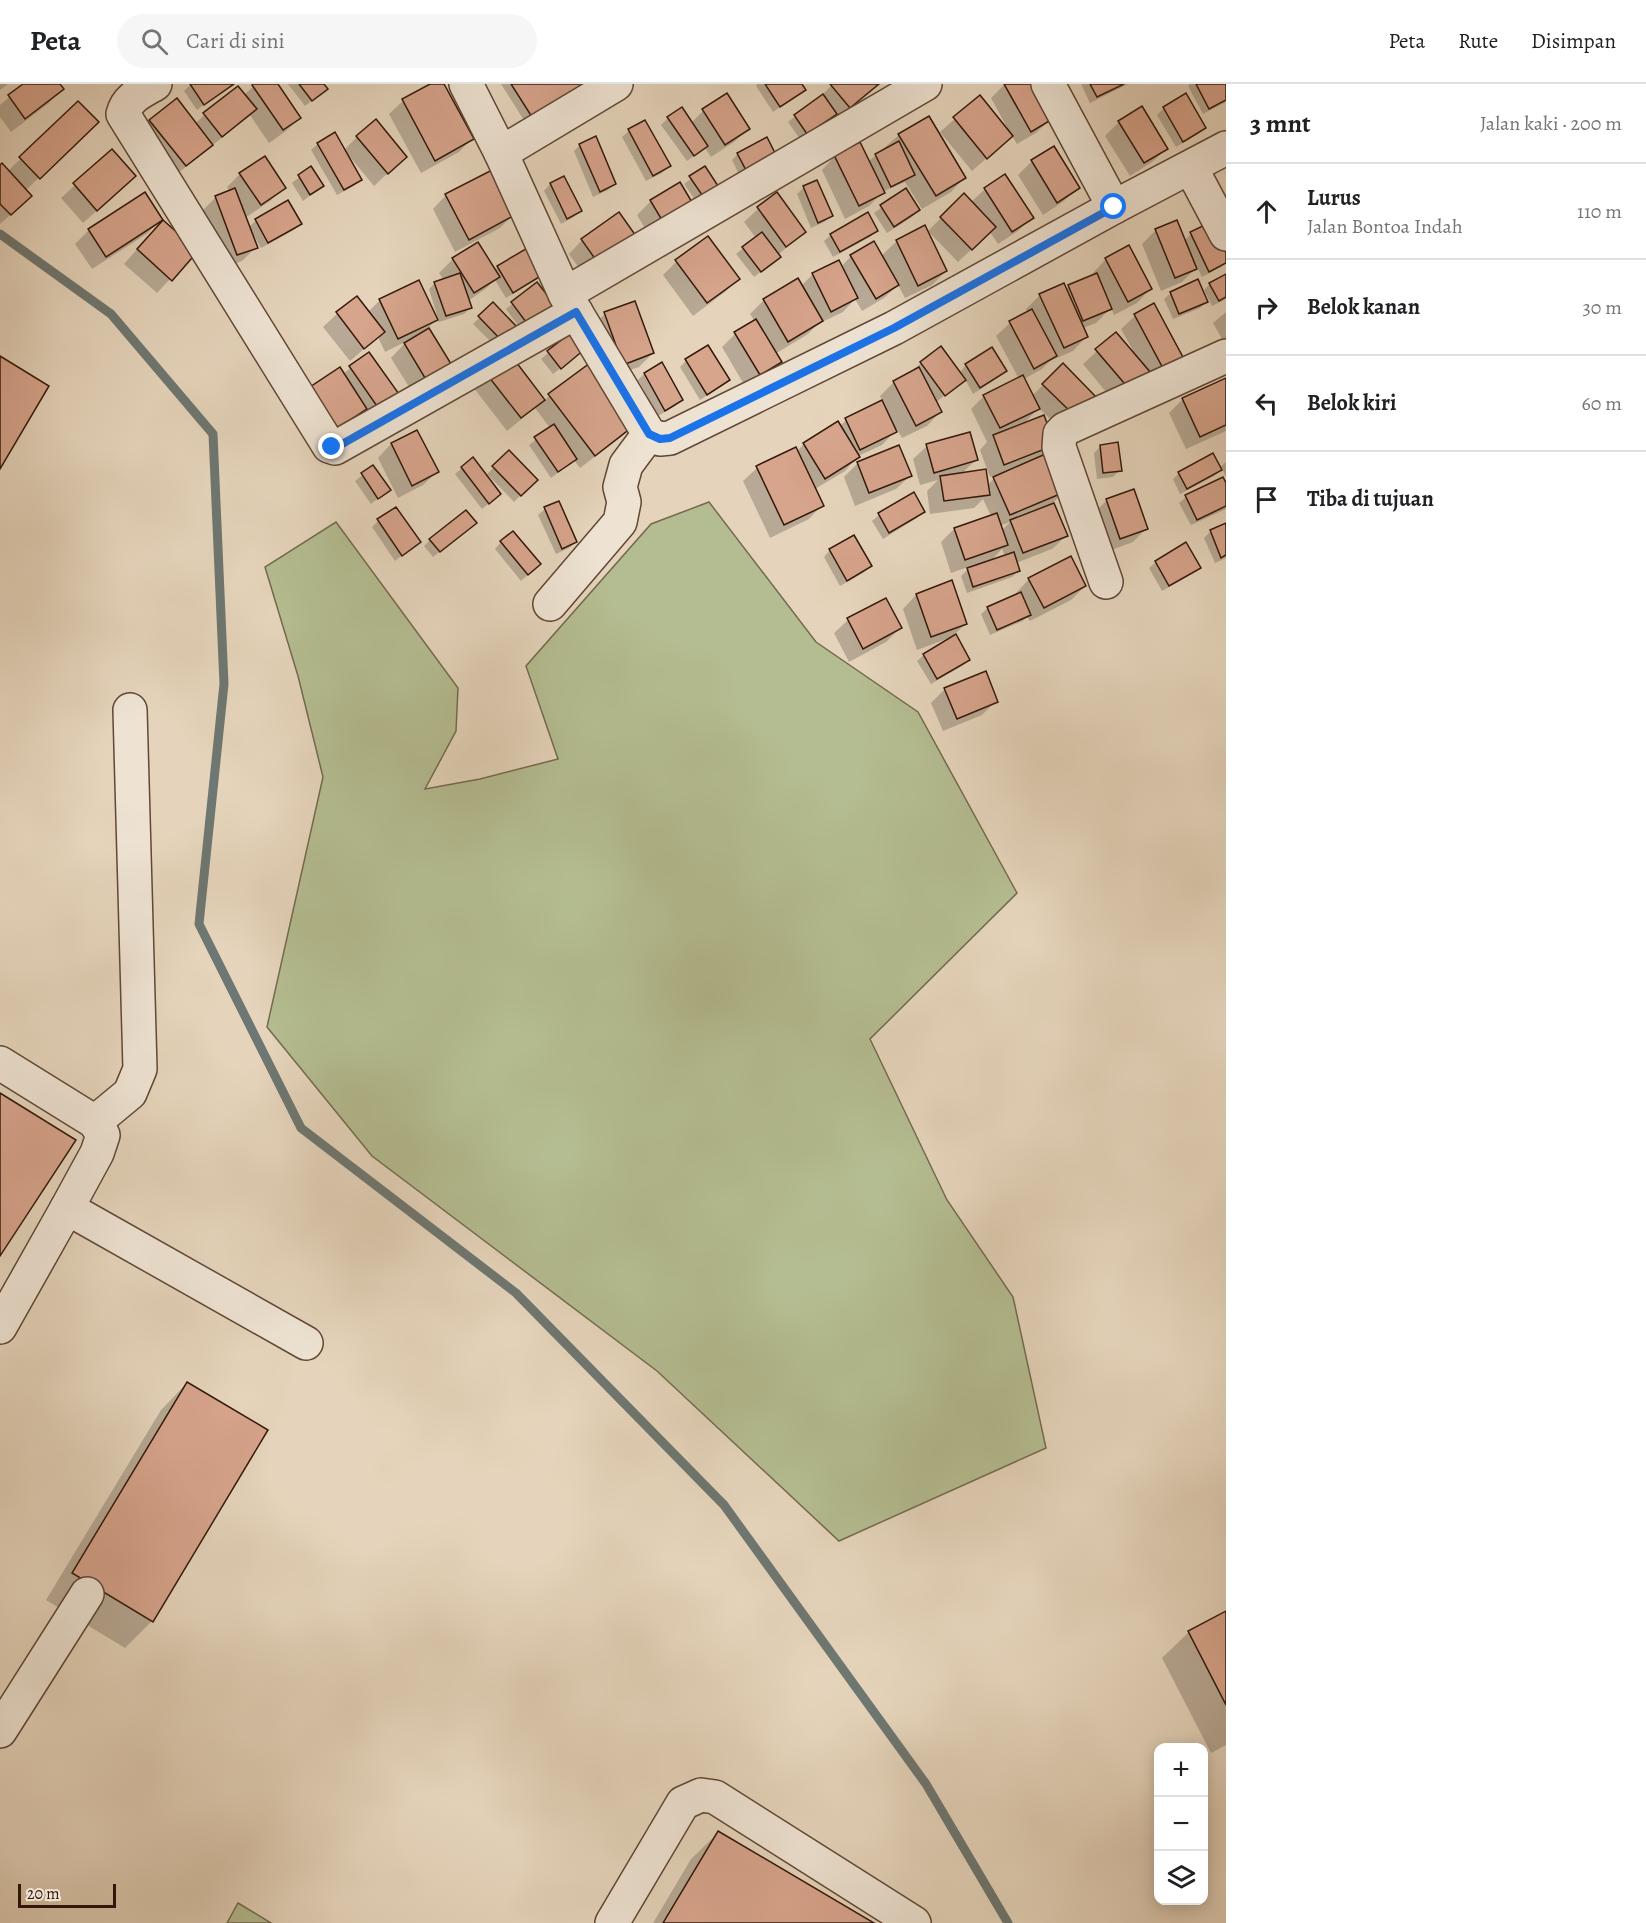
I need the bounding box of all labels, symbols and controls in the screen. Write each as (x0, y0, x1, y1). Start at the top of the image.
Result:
search box (117, 14, 537, 68)
text: Peta (30, 22, 81, 60)
icon: search (138, 25, 171, 58)
text: Cari di sini (186, 26, 285, 56)
text: Peta (1388, 27, 1425, 55)
text: Rute (1458, 27, 1498, 55)
text: Disimpan (1531, 27, 1616, 55)
text: 3 mnt (1250, 106, 1311, 141)
text: Jalan kaki · 200 m (1480, 110, 1622, 137)
text: Lurus (1307, 183, 1361, 213)
route start (1100, 193, 1126, 219)
icon: ahead (1250, 195, 1283, 228)
text: 110 m (1577, 198, 1622, 225)
text: Jalan Bontoa Indah (1307, 213, 1463, 240)
icon: right (1250, 291, 1283, 324)
text: Belok kanan (1307, 292, 1420, 322)
text: 30 m (1582, 294, 1622, 321)
icon: left (1250, 387, 1283, 420)
text: Belok kiri (1307, 388, 1396, 418)
text: 60 m (1582, 390, 1622, 417)
route end (318, 433, 344, 459)
icon: arrive (1250, 483, 1283, 516)
text: Tiba di tujuan (1307, 484, 1434, 514)
map controls (1154, 1743, 1208, 1905)
button: + (1154, 1743, 1208, 1797)
button: − (1154, 1797, 1208, 1851)
button: layers (1154, 1851, 1208, 1905)
scale bar (18, 1881, 116, 1908)
text: 20 m (27, 1883, 60, 1905)

